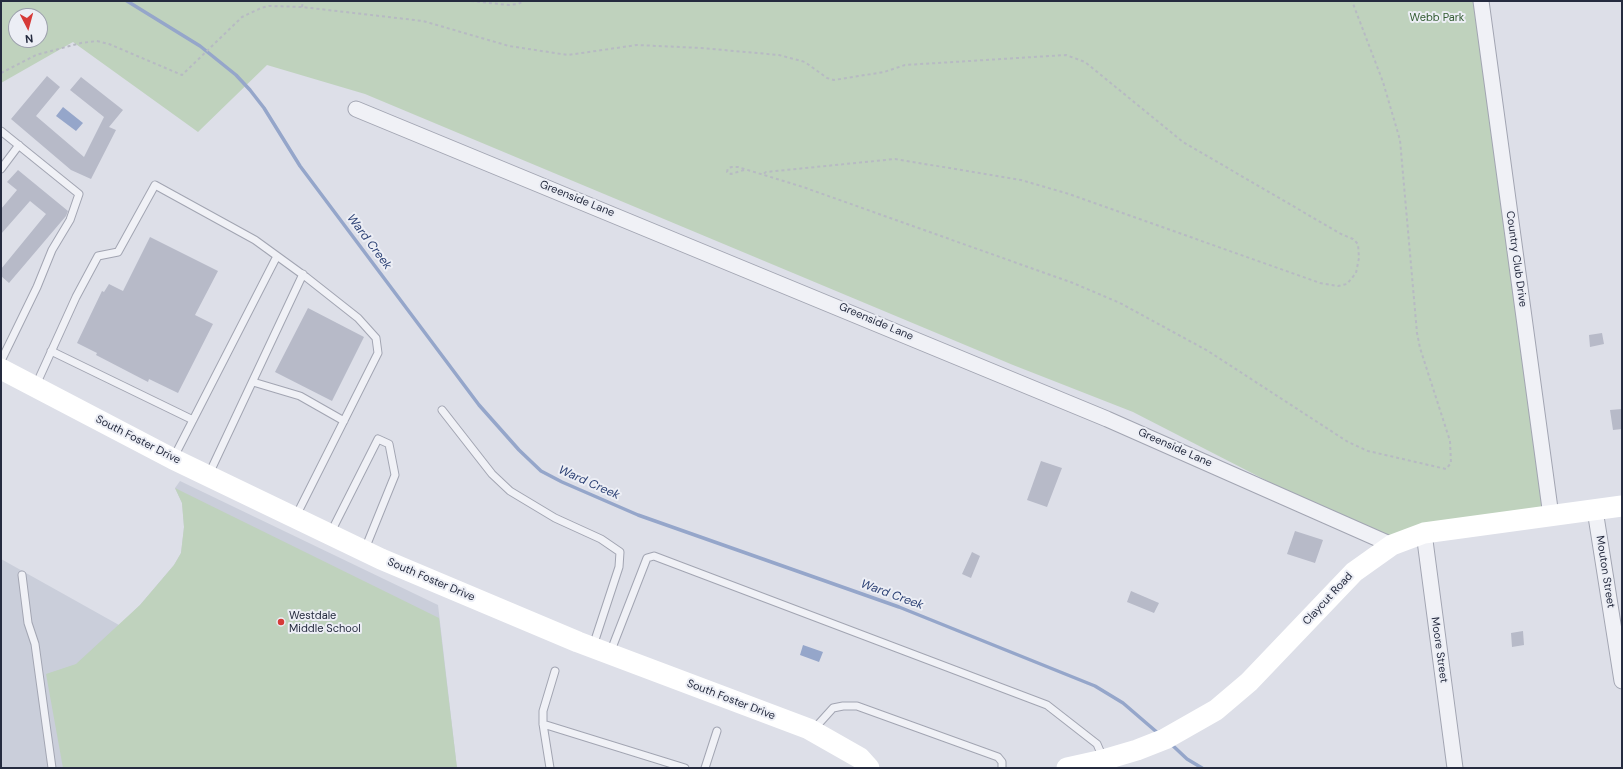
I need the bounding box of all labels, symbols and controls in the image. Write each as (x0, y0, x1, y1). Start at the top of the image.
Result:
north arrow (8, 8, 48, 48)
park label: Webb Park (1410, 11, 1464, 25)
text: N (24, 32, 34, 46)
street label: Greenside Lane (538, 178, 616, 220)
street label: Country Club Drive (1503, 210, 1529, 308)
water label: Ward Creek (343, 211, 395, 273)
street label: Greenside Lane (837, 300, 915, 344)
street label: South Foster Drive (93, 413, 183, 467)
street label: Greenside Lane (1136, 426, 1214, 470)
water label: Ward Creek (556, 463, 622, 503)
street label: Mouton Street (1593, 535, 1617, 609)
street label: South Foster Drive (385, 556, 477, 604)
street label: Claycut Road (1300, 570, 1356, 628)
water label: Ward Creek (859, 577, 925, 613)
place label: Westdale Middle School (289, 609, 361, 635)
street label: Moore Street (1428, 616, 1450, 684)
marker: Westdale Middle School (276, 617, 286, 627)
street label: South Foster Drive (685, 677, 777, 723)

